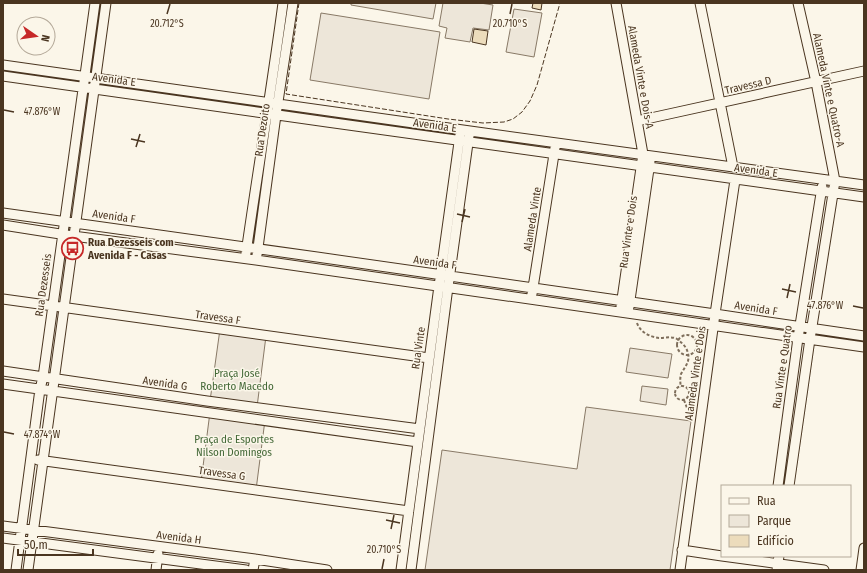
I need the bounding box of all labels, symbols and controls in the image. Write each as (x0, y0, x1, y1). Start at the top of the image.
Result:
north arrow (16, 16, 56, 56)
text: 20.712°S (150, 18, 184, 30)
text: 20.710°S (493, 18, 527, 30)
street label: Alameda Vinte e Dois-A (625, 24, 656, 130)
street label: Alameda Vinte e Quatro-A (810, 32, 847, 148)
text: N (38, 33, 52, 43)
street label: Avenida E (91, 70, 136, 89)
street label: Travessa D (724, 74, 773, 97)
street label: Rua Dezoito (252, 102, 273, 157)
text: 47.876°W (24, 106, 61, 118)
street label: Avenida E (412, 116, 457, 135)
street label: Avenida E (733, 161, 778, 180)
street label: Alameda Vinte (521, 186, 544, 252)
street label: Rua Vinte e Dois (617, 195, 640, 269)
street label: Avenida F (92, 207, 136, 226)
bus stop icon: Rua Dezesseis com Avenida F - Casas (59, 235, 85, 261)
place label: Rua Dezesseis com Avenida F - Casas (87, 236, 174, 262)
street label: Rua Dezesseis (33, 253, 54, 317)
street label: Avenida F (413, 253, 457, 272)
street label: Avenida F (733, 299, 779, 318)
text: 47.876°W (807, 300, 844, 312)
street label: Travessa F (194, 308, 242, 327)
street label: Rua Vinte e Quatro (770, 324, 795, 410)
street label: Alameda Vinte e Dois (682, 325, 709, 421)
street label: Rua Vinte (409, 326, 428, 370)
park label: Praça José Roberto Macedo (200, 367, 274, 393)
street label: Avenida G (142, 374, 188, 393)
text: 47.874°W (24, 429, 61, 441)
park label: Praça de Esportes Nilson Domingos (194, 433, 274, 459)
street label: Travessa G (198, 464, 246, 483)
legend (721, 485, 851, 557)
text: Rua (757, 494, 776, 508)
text: Parque (757, 514, 791, 528)
street label: Avenida H (156, 528, 202, 547)
scale bar (18, 531, 93, 557)
text: Edifício (757, 534, 794, 548)
text: 50 m (24, 538, 48, 552)
text: 20.710°S (367, 544, 401, 556)

